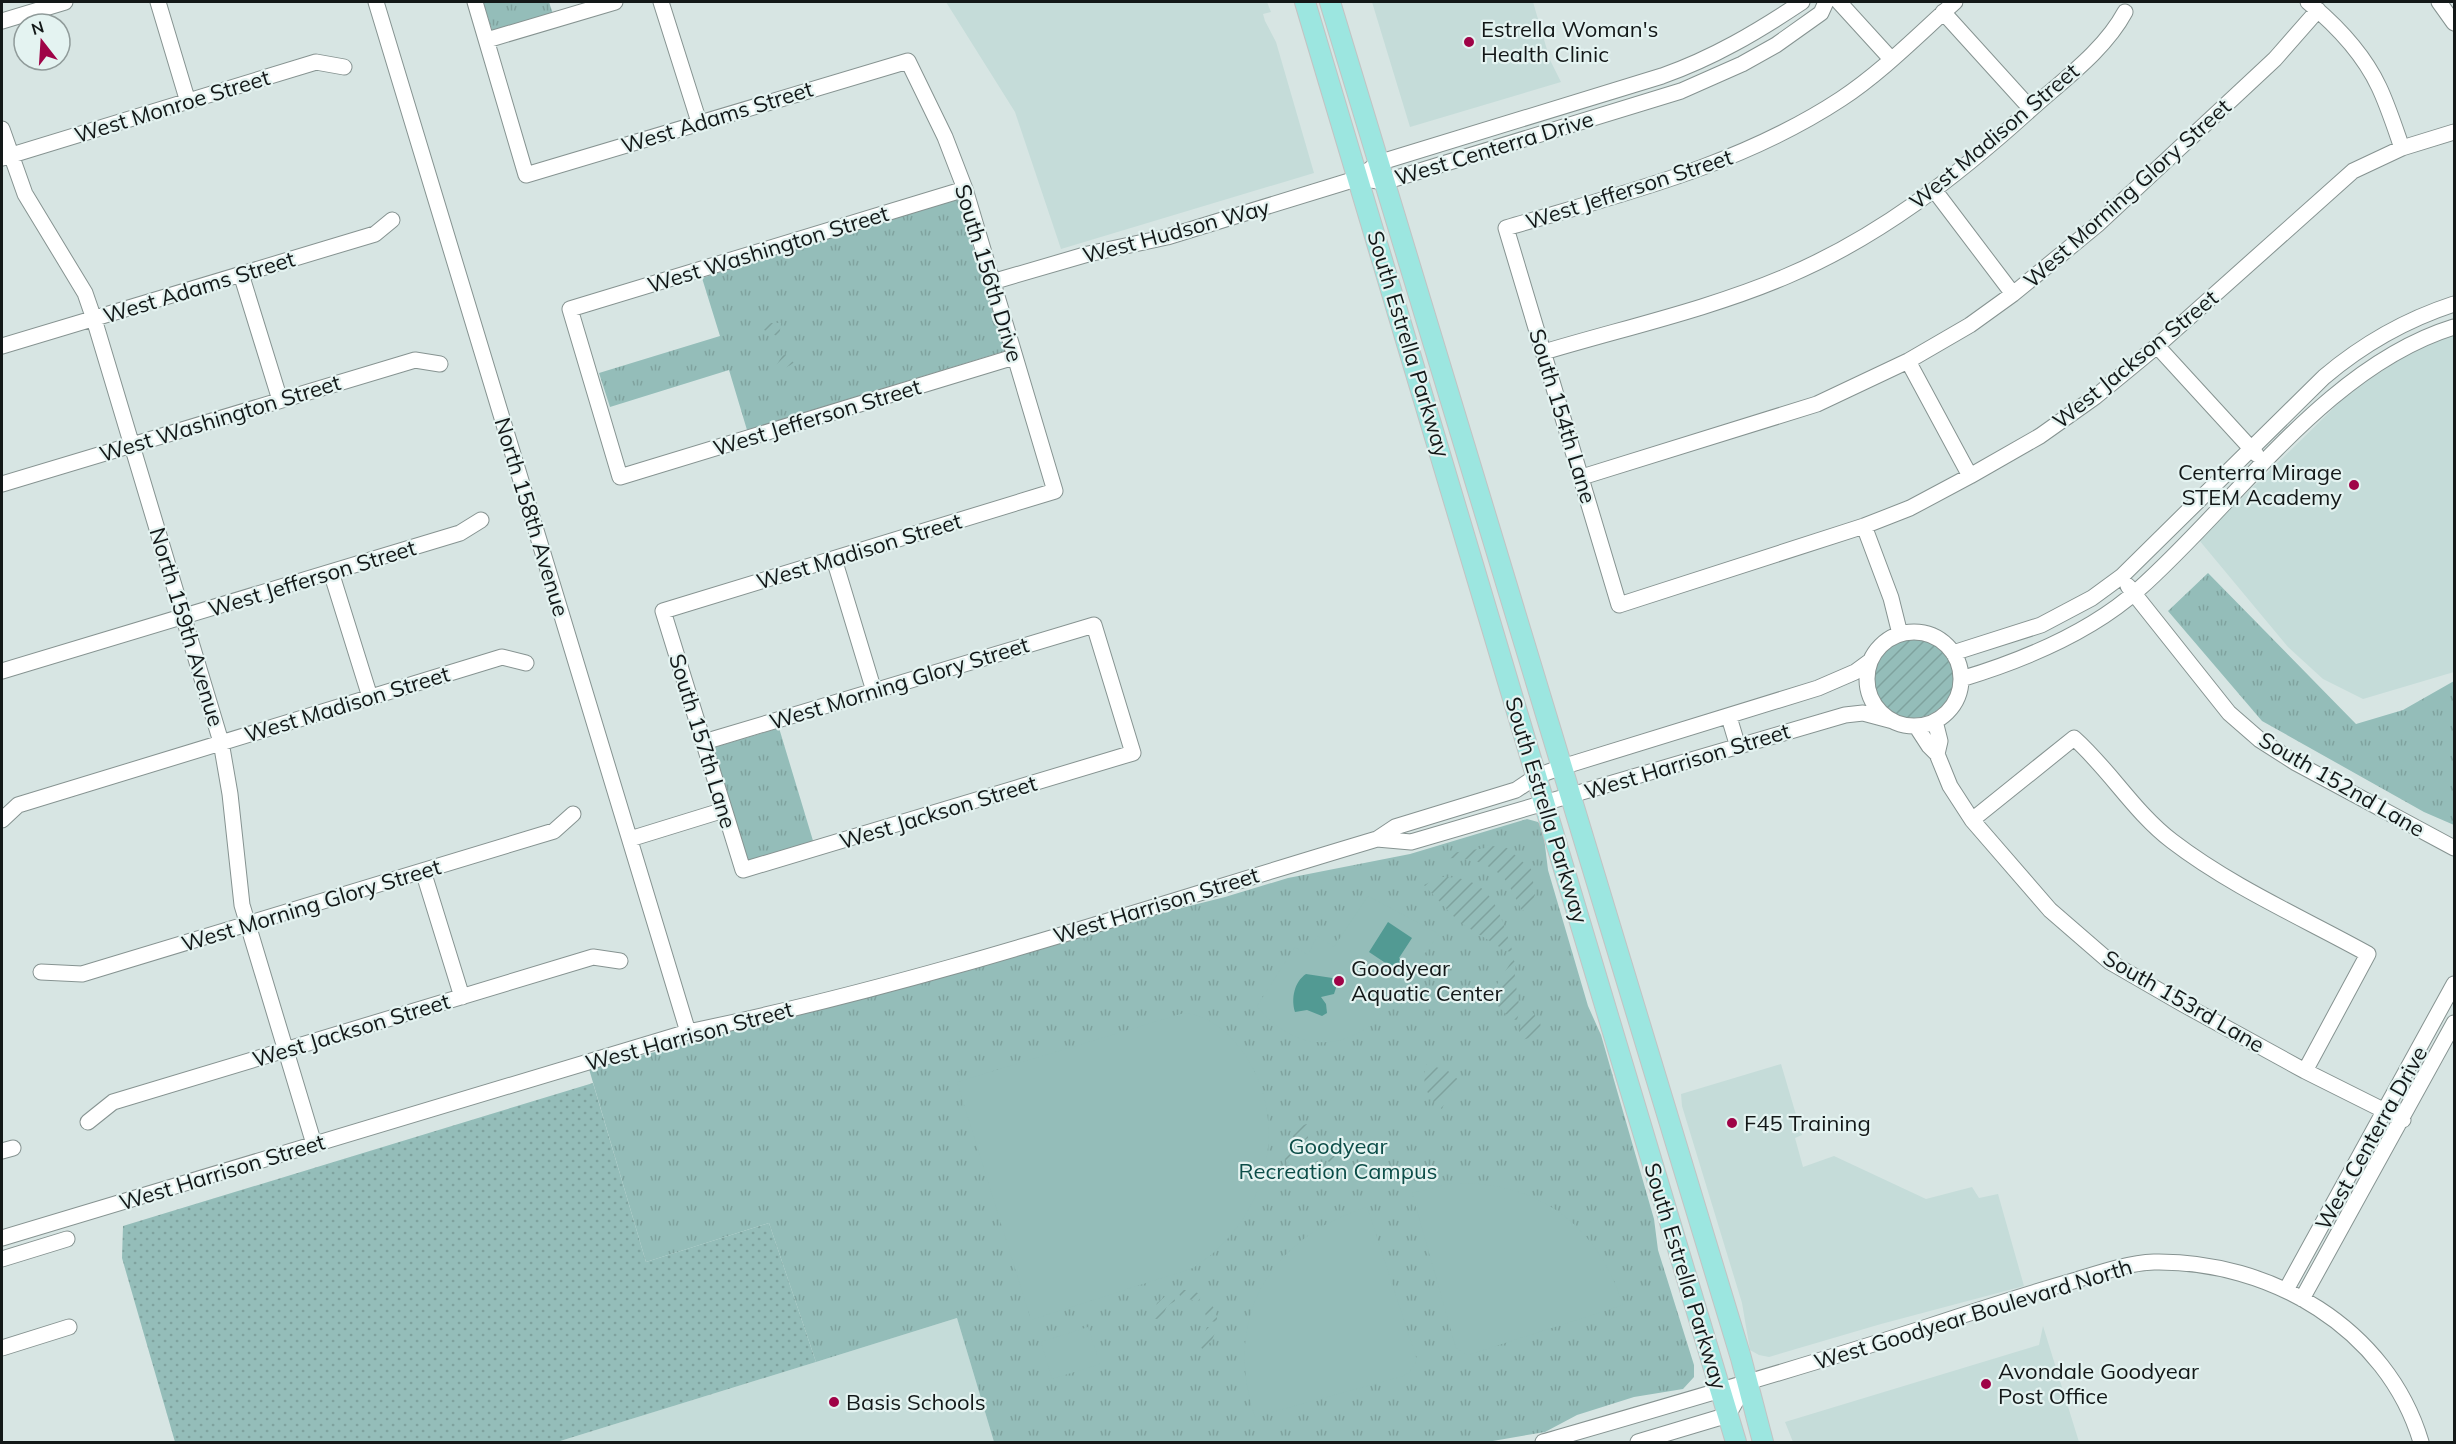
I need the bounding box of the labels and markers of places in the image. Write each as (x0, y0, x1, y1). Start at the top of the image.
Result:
place label: Estrella Woman's Health Clinic (1481, 15, 1658, 68)
marker: Estrella Woman's Health Clinic (1462, 35, 1476, 49)
place label: Centerra Mirage STEM Academy (2178, 458, 2342, 511)
marker: Centerra Mirage STEM Academy (2347, 478, 2361, 492)
place label: Goodyear Aquatic Center (1351, 954, 1502, 1007)
marker: Goodyear Aquatic Center (1332, 974, 1346, 988)
place label: F45 Training (1744, 1109, 1871, 1137)
marker: F45 Training (1725, 1116, 1739, 1130)
place label: Avondale Goodyear Post Office (1998, 1357, 2199, 1410)
marker: Avondale Goodyear Post Office (1979, 1377, 1993, 1391)
place label: Basis Schools (846, 1388, 986, 1416)
marker: Basis Schools (827, 1395, 841, 1409)

